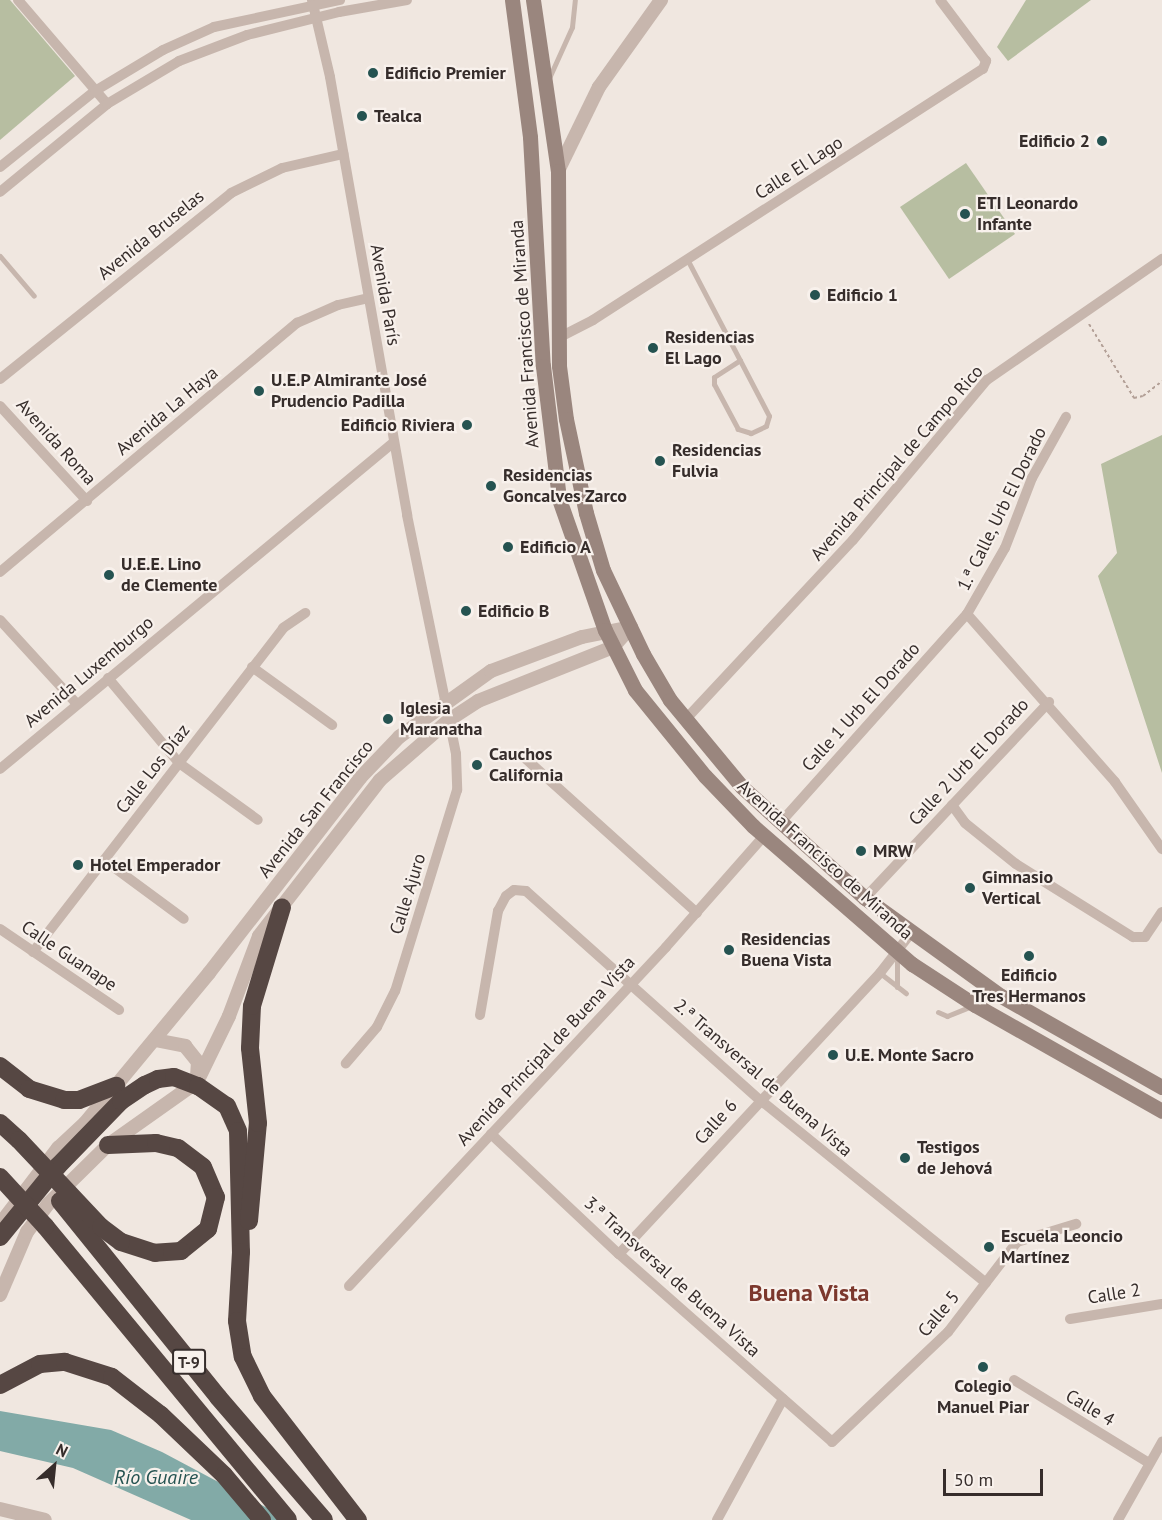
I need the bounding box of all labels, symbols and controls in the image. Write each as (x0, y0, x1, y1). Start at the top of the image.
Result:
place label: Edificio Premier (385, 62, 506, 84)
marker: Edificio Premier (366, 66, 380, 80)
place label: Tealca (374, 105, 422, 127)
marker: Tealca (355, 109, 369, 123)
place label: Edificio 2 (1019, 130, 1090, 152)
street label: Calle El Lago (751, 132, 847, 204)
marker: Edificio 2 (1095, 134, 1109, 148)
street label: Avenida Bruselas (94, 186, 208, 284)
place label: ETI Leonardo Infante (977, 193, 1078, 236)
marker: ETI Leonardo Infante (958, 207, 972, 221)
street label: Avenida Francisco de Miranda (506, 219, 544, 449)
street label: Avenida París (365, 243, 405, 347)
place label: Edificio 1 (827, 284, 898, 306)
marker: Edificio 1 (808, 288, 822, 302)
place label: Residencias El Lago (665, 327, 754, 370)
marker: Residencias El Lago (646, 341, 660, 355)
street label: Avenida Principal de Campo Rico (806, 361, 988, 565)
street label: Avenida La Haya (112, 362, 222, 460)
place label: U.E.P Almirante José Prudencio Padilla (271, 370, 428, 412)
marker: U.E.P Almirante José Prudencio Padilla (252, 384, 266, 398)
street label: Avenida Roma (12, 394, 100, 490)
place label: Edificio Riviera (341, 414, 455, 436)
marker: Edificio Riviera (460, 418, 474, 432)
street label: 1.ª Calle, Urb El Dorado (953, 423, 1051, 595)
place label: Residencias Fulvia (672, 440, 761, 482)
marker: Residencias Fulvia (653, 454, 667, 468)
place label: Residencias Goncalves Zarco (503, 465, 627, 508)
marker: Residencias Goncalves Zarco (484, 479, 498, 493)
place label: Edificio A (520, 536, 592, 558)
marker: Edificio A (501, 540, 515, 554)
place label: U.E.E. Lino de Clemente (121, 554, 218, 596)
marker: U.E.E. Lino de Clemente (102, 568, 116, 582)
place label: Edificio B (478, 600, 549, 622)
marker: Edificio B (459, 604, 473, 618)
street label: Avenida Luxemburgo (20, 612, 158, 732)
street label: Calle 1 Urb El Dorado (797, 638, 925, 776)
street label: Calle 2 Urb El Dorado (905, 694, 1033, 830)
place label: Iglesia Maranatha (400, 698, 482, 740)
marker: Iglesia Maranatha (381, 712, 395, 726)
street label: Calle Los Díaz (111, 720, 195, 818)
street label: Avenida San Francisco (254, 736, 378, 882)
place label: Cauchos California (489, 744, 563, 786)
marker: Cauchos California (470, 758, 484, 772)
street label: Avenida Francisco de Miranda (733, 775, 917, 945)
place label: MRW (873, 840, 913, 862)
marker: MRW (854, 844, 868, 858)
street label: Calle Ajuro (385, 851, 431, 937)
place label: Hotel Emperador (90, 854, 220, 876)
marker: Hotel Emperador (71, 858, 85, 872)
place label: Gimnasio Vertical (982, 867, 1053, 910)
marker: Gimnasio Vertical (963, 881, 977, 895)
street label: Calle Guanape (17, 916, 121, 996)
place label: Residencias Buena Vista (741, 929, 832, 972)
marker: Residencias Buena Vista (722, 943, 736, 957)
marker: Edificio Tres Hermanos (1022, 949, 1036, 963)
street label: Avenida Principal de Buena Vista (452, 952, 640, 1150)
place label: Edificio Tres Hermanos (972, 965, 1086, 1008)
street label: 2.ª Transversal de Buena Vista (669, 994, 857, 1162)
place label: U.E. Monte Sacro (845, 1044, 975, 1066)
marker: U.E. Monte Sacro (826, 1048, 840, 1062)
street label: Calle 6 (690, 1095, 742, 1149)
place label: Testigos de Jehová (917, 1137, 992, 1180)
marker: Testigos de Jehová (898, 1151, 912, 1165)
street label: 3.ª Transversal de Buena Vista (579, 1192, 765, 1362)
place label: Escuela Leoncio Martínez (1001, 1226, 1123, 1268)
marker: Escuela Leoncio Martínez (982, 1240, 996, 1254)
district label: Buena Vista (748, 1279, 870, 1307)
street label: Calle 2 (1086, 1279, 1142, 1309)
street label: Calle 5 (914, 1287, 964, 1341)
road number: T-9 (171, 1349, 207, 1375)
marker: Colegio Manuel Piar (976, 1360, 990, 1374)
place label: Colegio Manuel Piar (937, 1376, 1029, 1418)
street label: Calle 4 (1062, 1385, 1118, 1431)
north arrow (24, 1436, 84, 1496)
text: N (53, 1439, 71, 1461)
scale bar (946, 1457, 1046, 1495)
water label: Río Guaire (114, 1465, 198, 1489)
text: 50 m (954, 1468, 993, 1491)

